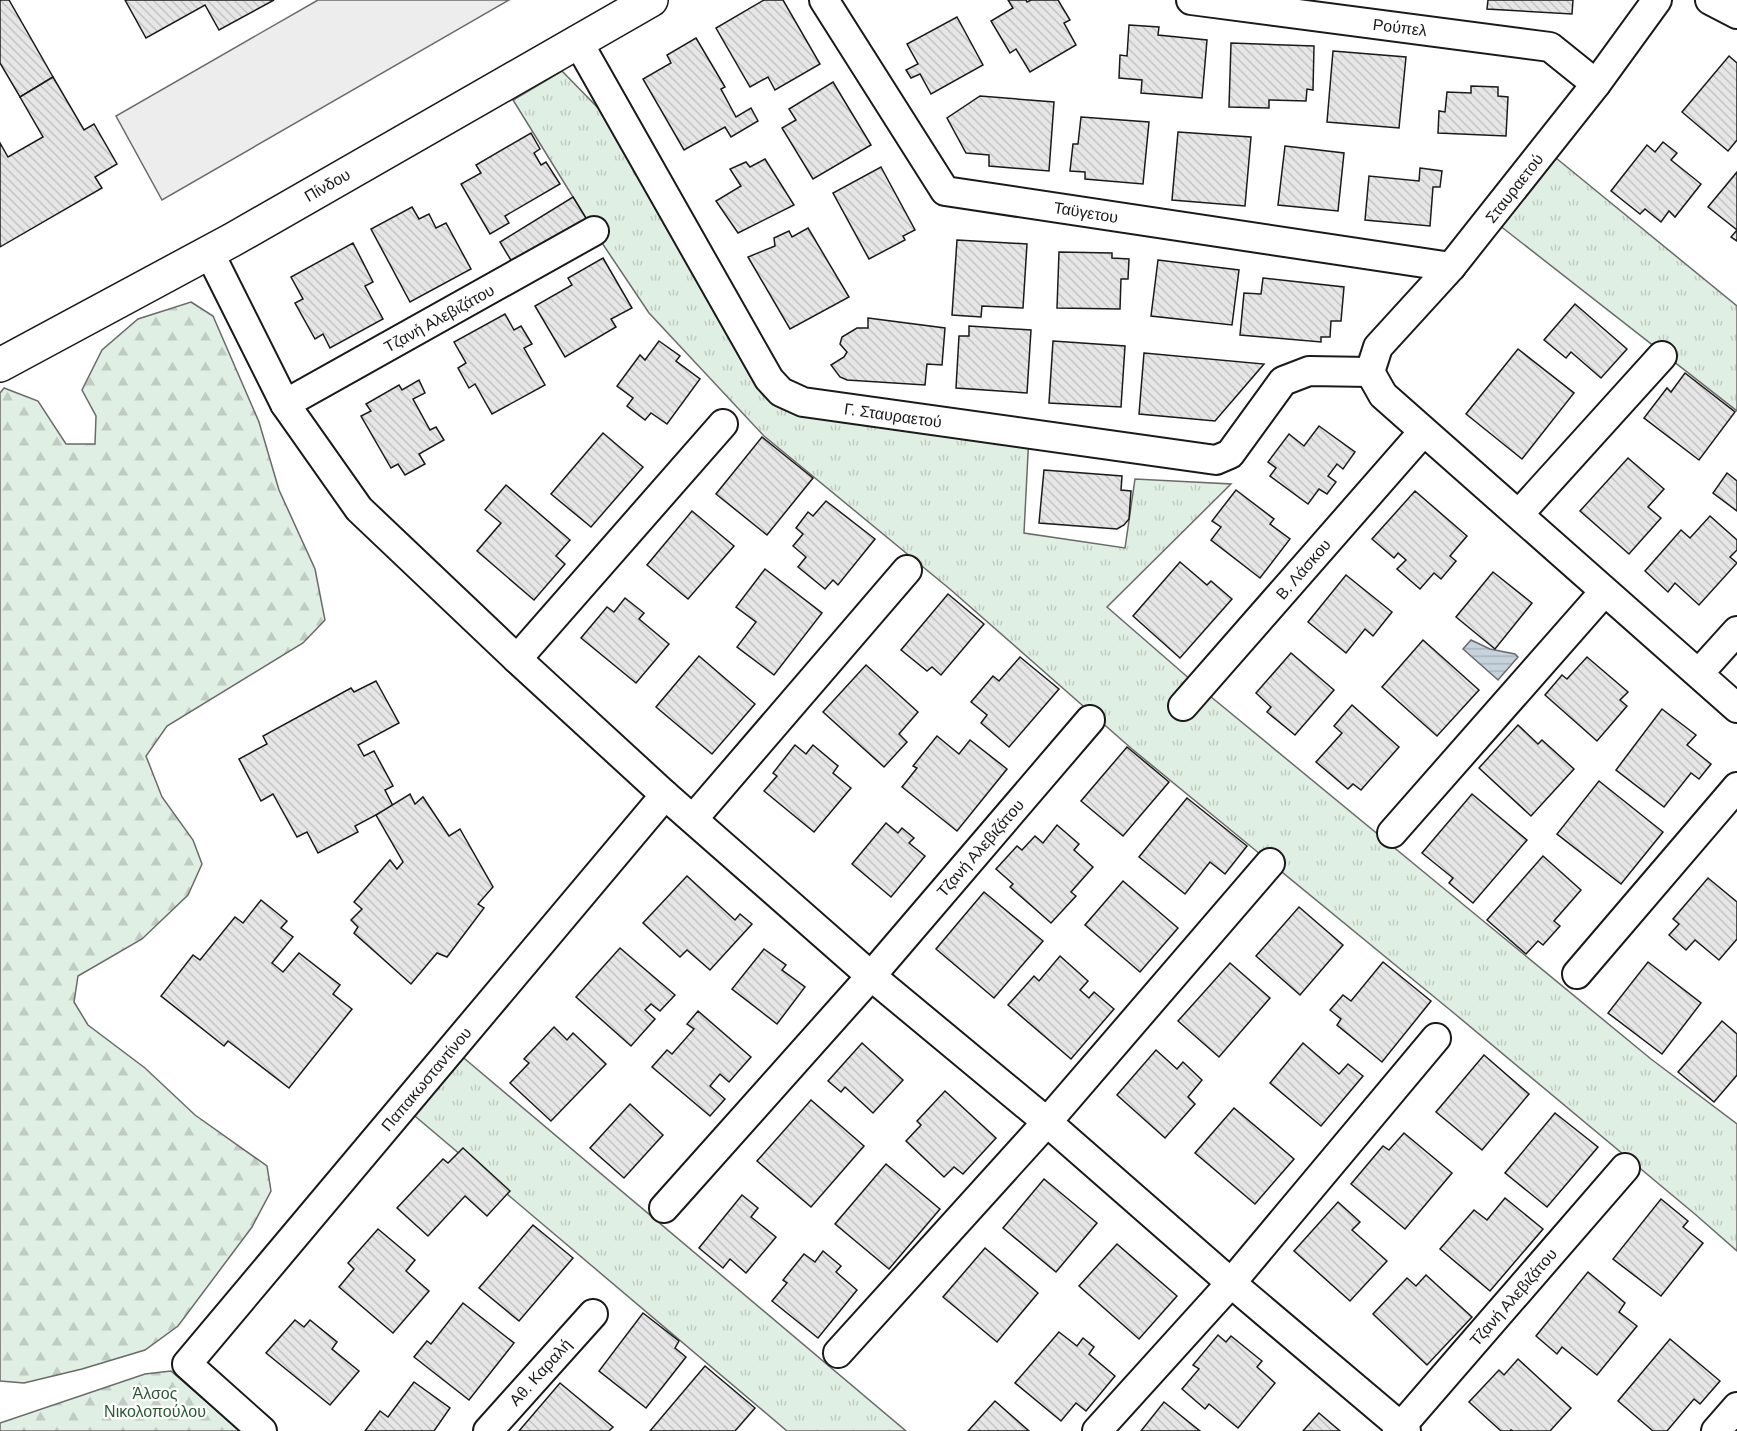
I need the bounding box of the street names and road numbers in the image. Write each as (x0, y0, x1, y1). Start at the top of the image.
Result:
street label: Ρούπελ (1372, 16, 1428, 39)
street label: Σταυραετού (1482, 151, 1546, 226)
street label: Πίνδου (301, 166, 353, 205)
street label: Ταϋγετου (1053, 199, 1119, 226)
street label: Τζανή Αλεβιζάτου (381, 281, 498, 357)
street label: Γ. Σταυραετού (843, 400, 943, 431)
street label: Β. Λάσκου (1273, 536, 1334, 603)
street label: Τζανή Αλεβιζάτου (934, 796, 1028, 901)
street label: Παπακωσταντίνου (378, 1024, 475, 1135)
street label: Τζανή Αλεβιζάτου (1467, 1245, 1561, 1350)
street label: Αθ. Καραλή (506, 1336, 575, 1409)

